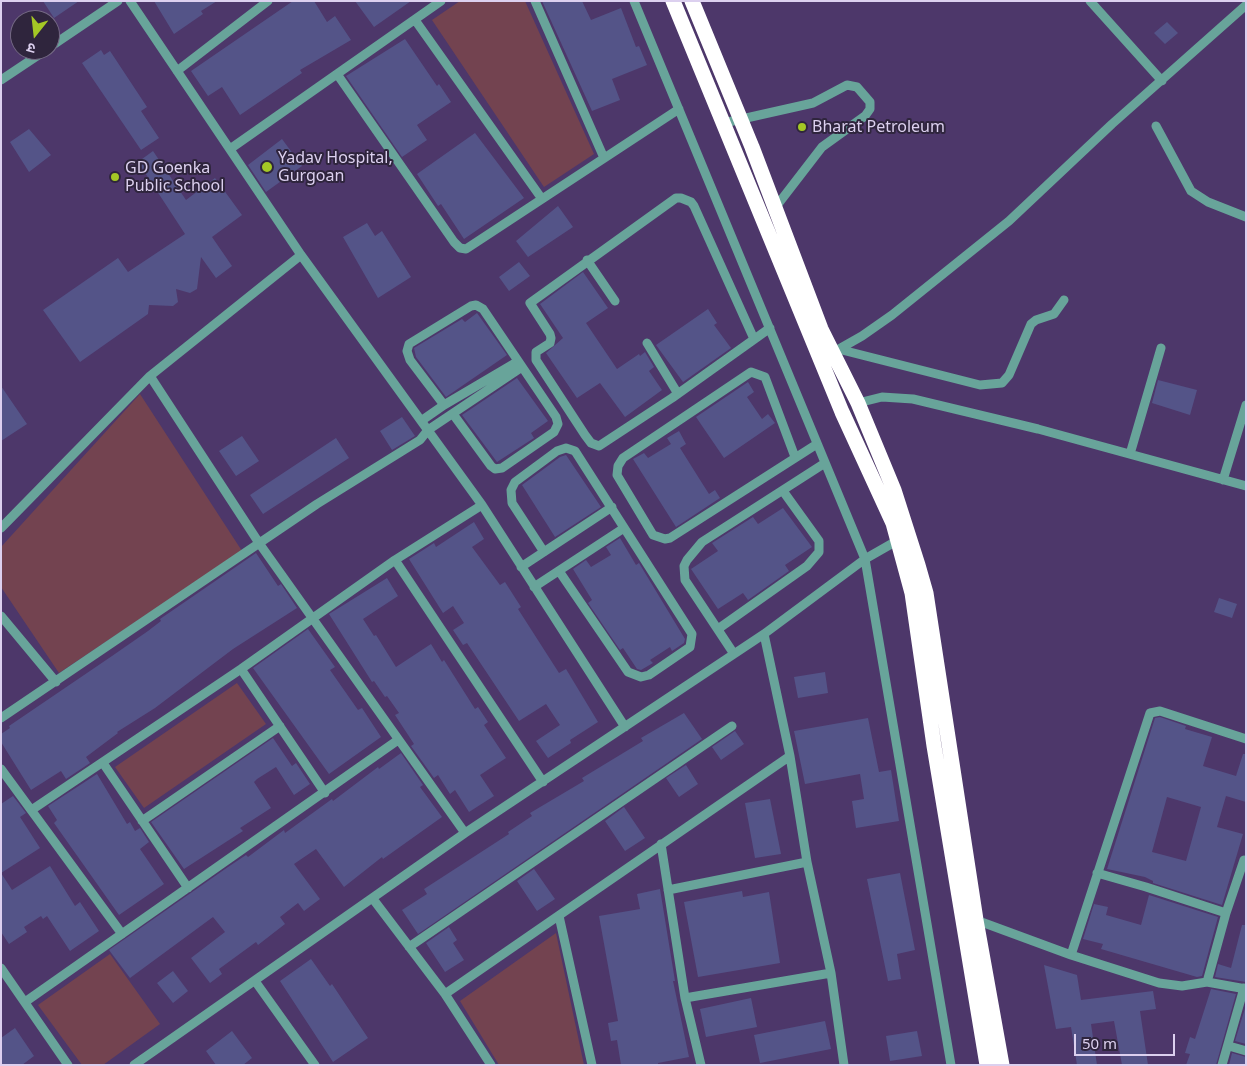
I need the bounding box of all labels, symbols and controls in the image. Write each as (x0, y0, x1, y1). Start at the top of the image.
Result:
north arrow (10, 10, 60, 60)
text: उ (24, 39, 38, 59)
place label: Bharat Petroleum (812, 117, 945, 137)
marker: Bharat Petroleum (796, 121, 808, 133)
place label: Yadav Hospital, Gurgoan (278, 148, 393, 186)
place label: GD Goenka Public School (125, 158, 224, 196)
marker: Yadav Hospital, Gurgoan (260, 160, 274, 174)
marker: GD Goenka Public School (109, 171, 121, 183)
scale bar (1077, 1024, 1178, 1056)
text: 50 m (1082, 1033, 1117, 1053)

